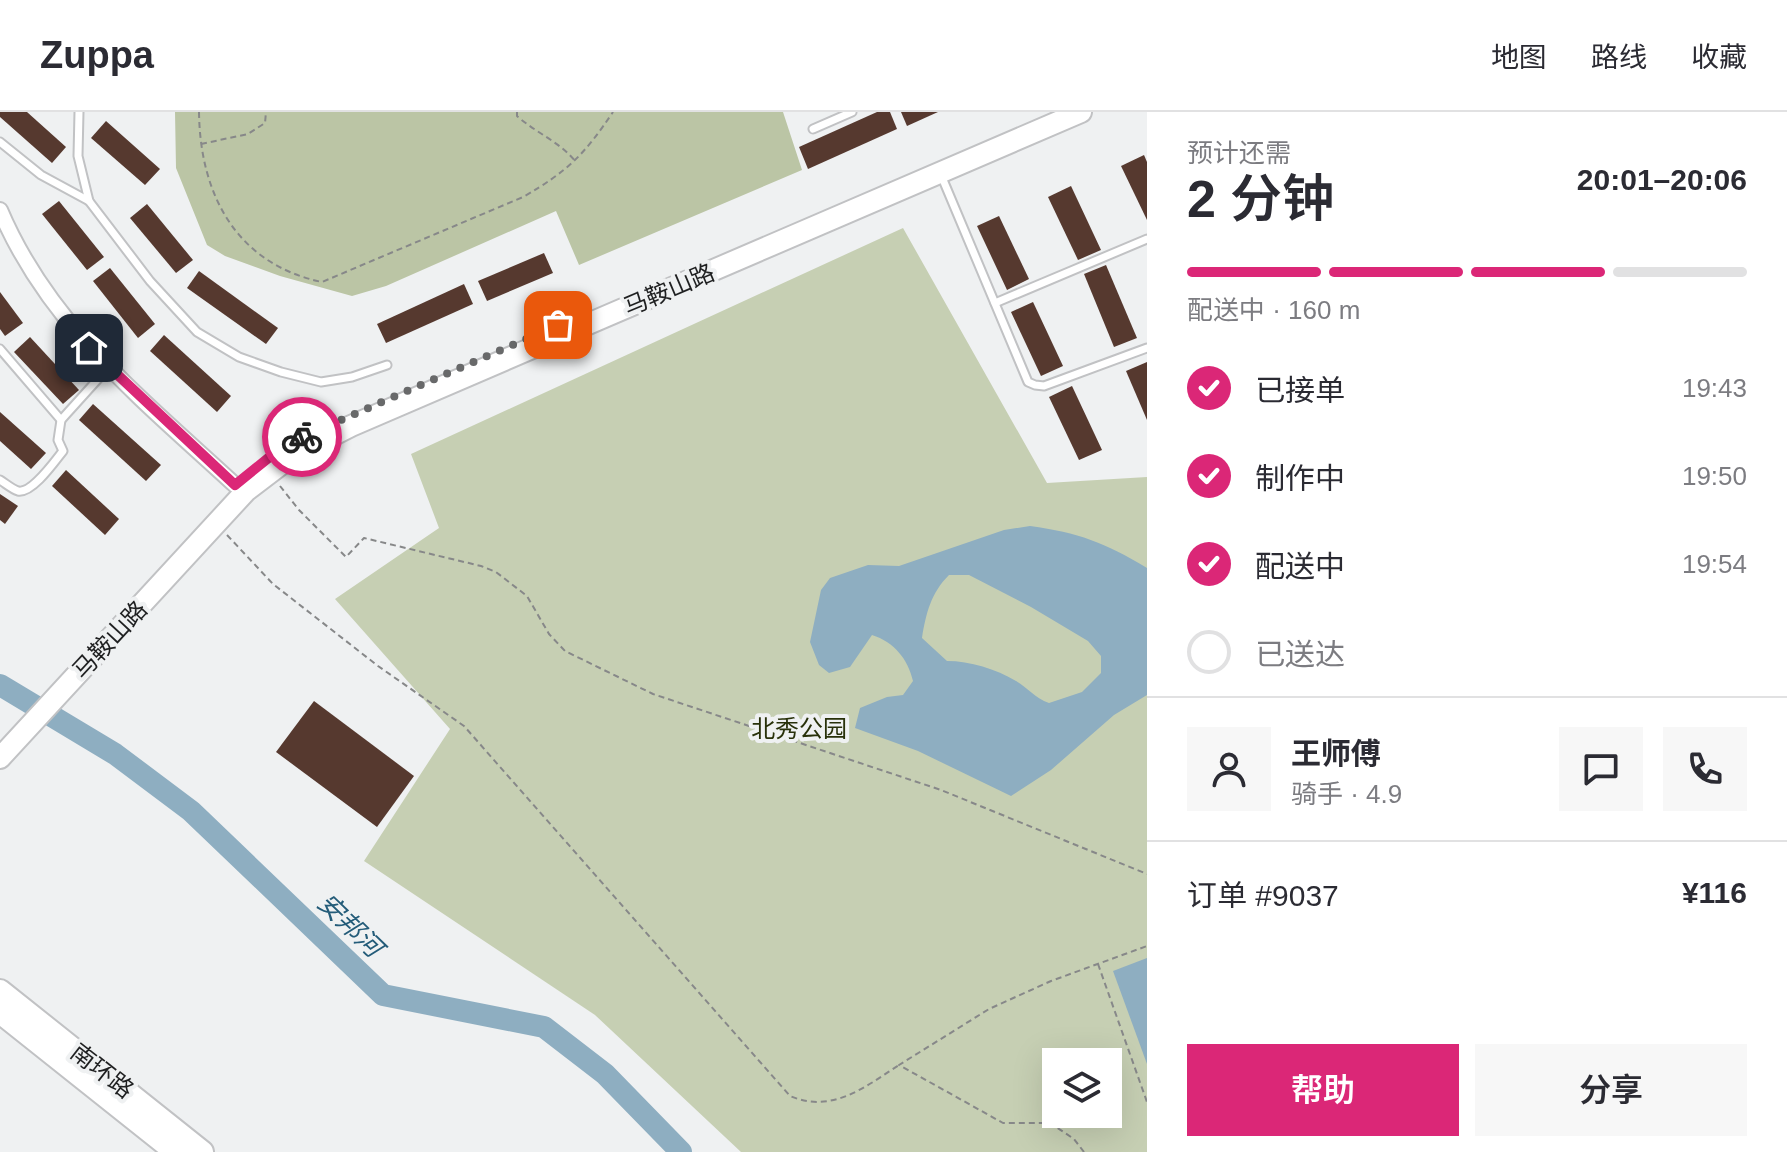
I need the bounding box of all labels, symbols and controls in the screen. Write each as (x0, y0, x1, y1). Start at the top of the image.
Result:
text: Zuppa (40, 34, 154, 76)
text: 地图 (1491, 42, 1547, 73)
text: 路线 (1591, 42, 1647, 73)
text: 收藏 (1691, 42, 1747, 73)
text: 预计还需 (1187, 138, 1291, 168)
text: 20:01–20:06 (1577, 163, 1747, 196)
text: 2 分钟 (1187, 170, 1334, 228)
street label: 马鞍山路 (619, 258, 718, 321)
pin (524, 291, 592, 359)
text: 配送中 · 160 m (1187, 295, 1360, 325)
icon: bag (536, 303, 580, 347)
pin (55, 314, 123, 382)
icon: home (67, 326, 111, 370)
icon: check (1187, 366, 1231, 410)
text: 19:43 (1682, 373, 1747, 403)
text: 已接单 (1255, 374, 1345, 407)
courier (262, 397, 342, 477)
icon: bike (280, 415, 324, 459)
icon: check (1187, 454, 1231, 498)
text: 19:50 (1682, 461, 1747, 491)
text: 制作中 (1255, 462, 1345, 495)
icon: check (1187, 542, 1231, 586)
text: 19:54 (1682, 549, 1747, 579)
text: 配送中 (1255, 550, 1345, 583)
street label: 马鞍山路 (67, 595, 152, 684)
text: 已送达 (1255, 638, 1345, 671)
park label: 北秀公园 (751, 715, 847, 742)
button: person (1187, 727, 1271, 811)
button: chat (1559, 727, 1643, 811)
button: phone (1663, 727, 1747, 811)
text: 王师傅 (1291, 737, 1381, 770)
text: 骑手 · 4.9 (1291, 779, 1402, 809)
text: ¥116 (1682, 876, 1747, 909)
text: 订单 #9037 (1187, 879, 1339, 912)
water label: 安邦河 (312, 887, 392, 966)
street label: 南环路 (66, 1038, 139, 1103)
button: 帮助 (1187, 1044, 1459, 1136)
button: 分享 (1475, 1044, 1747, 1136)
map controls (1042, 1048, 1122, 1128)
button: layers (1042, 1048, 1122, 1128)

